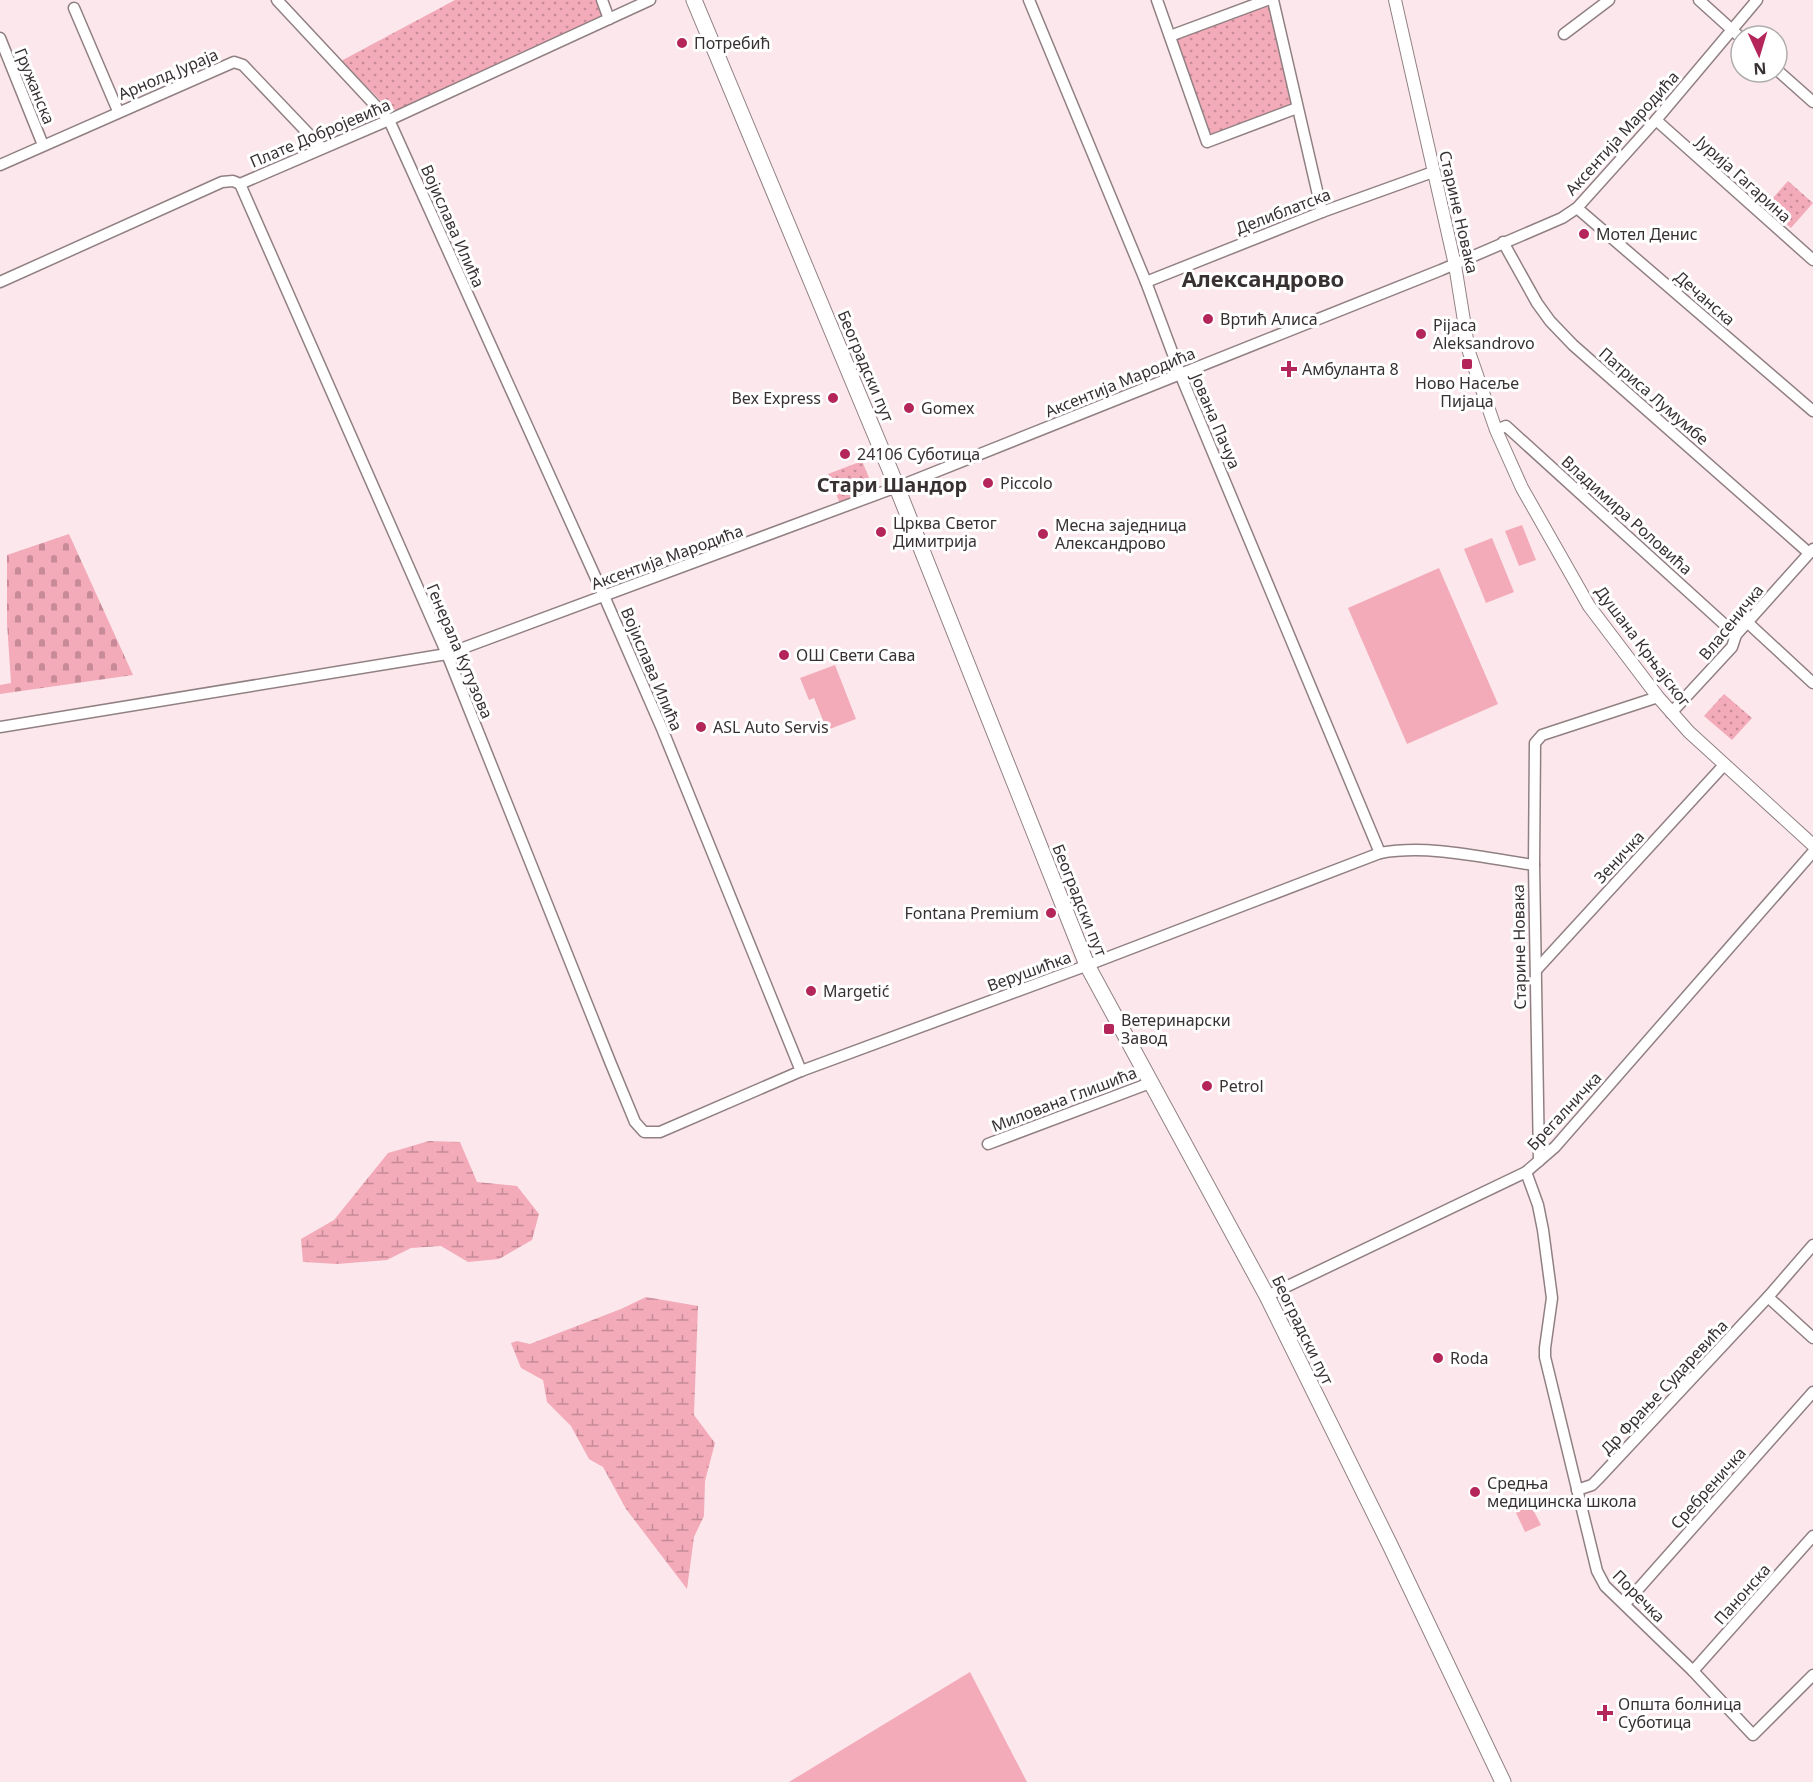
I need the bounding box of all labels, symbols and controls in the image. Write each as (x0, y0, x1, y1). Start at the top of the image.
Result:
north arrow (1729, 24, 1789, 84)
place label: Потребић (694, 32, 770, 54)
marker: Потребић (675, 36, 689, 50)
street label: Арнолд Јураја (115, 43, 221, 105)
street label: Гружанска (10, 45, 60, 127)
text: N (1753, 58, 1767, 80)
street label: Аксентија Мародића (1560, 66, 1684, 200)
street label: Плате Добројевића (246, 93, 394, 173)
street label: Јурија Гагарина (1691, 129, 1796, 227)
street label: Старине Новака (1434, 148, 1484, 276)
street label: Војислава Илића (416, 161, 490, 291)
street label: Делиблатска (1233, 183, 1333, 239)
place label: Мотел Денис (1596, 223, 1698, 245)
marker: Мотел Денис (1577, 227, 1591, 241)
district label: Александрово (1182, 263, 1344, 293)
street label: Дечанска (1670, 266, 1740, 330)
street label: Београдски пут (833, 307, 900, 426)
place label: Вртић Алиса (1220, 308, 1318, 330)
marker: Вртић Алиса (1201, 312, 1215, 326)
place label: Pijaca Aleksandrovo (1433, 314, 1535, 354)
marker: Pijaca Aleksandrovo (1414, 327, 1428, 341)
street label: Аксентија Мародића (1042, 342, 1198, 422)
street label: Патриса Лумумбе (1594, 342, 1714, 450)
marker: Ново Насеље Пијаца (1460, 357, 1474, 371)
place label: Амбуланта 8 (1302, 358, 1399, 380)
marker: Амбуланта 8 (1280, 360, 1298, 378)
street label: Јована Пачуа (1185, 368, 1246, 472)
place label: Ново Насеље Пијаца (1415, 372, 1519, 412)
place label: Bex Express (731, 387, 821, 409)
marker: Bex Express (826, 391, 840, 405)
place label: Gomex (921, 397, 975, 419)
marker: Gomex (902, 401, 916, 415)
place label: 24106 Суботица (857, 443, 980, 465)
marker: 24106 Суботица (838, 447, 852, 461)
street label: Владимира Роловића (1557, 450, 1697, 580)
district label: Стари Шандор (817, 471, 967, 498)
place label: Piccolo (1000, 472, 1053, 494)
marker: Piccolo (981, 476, 995, 490)
place label: Црква Светог Димитрија (893, 512, 997, 552)
place label: Месна заједница Александрово (1055, 514, 1187, 554)
street label: Аксентија Мародића (588, 519, 746, 595)
marker: Црква Светог Димитрија (874, 525, 888, 539)
marker: Месна заједница Александрово (1036, 527, 1050, 541)
street label: Генерала Кутузова (422, 580, 498, 722)
street label: Власеничка (1694, 580, 1768, 664)
street label: Душана Крњајског (1590, 581, 1696, 711)
street label: Војислава Илића (616, 604, 688, 734)
place label: ОШ Свети Сава (796, 644, 915, 666)
marker: ОШ Свети Сава (777, 648, 791, 662)
place label: ASL Auto Servis (713, 716, 829, 738)
marker: ASL Auto Servis (694, 720, 708, 734)
street label: Зеничка (1589, 826, 1649, 888)
street label: Београдски пут (1047, 841, 1113, 960)
street label: Старине Новака (1507, 884, 1531, 1010)
place label: Fontana Premium (904, 902, 1039, 924)
marker: Fontana Premium (1044, 906, 1058, 920)
street label: Верушићка (984, 946, 1074, 996)
place label: Margetić (823, 980, 890, 1002)
marker: Margetić (804, 984, 818, 998)
place label: Ветеринарски Завод (1121, 1009, 1231, 1049)
marker: Ветеринарски Завод (1102, 1022, 1116, 1036)
street label: Милована Глишића (988, 1061, 1140, 1137)
street label: Брегалничка (1522, 1067, 1606, 1155)
place label: Petrol (1219, 1075, 1264, 1097)
marker: Petrol (1200, 1079, 1214, 1093)
street label: Београдски пут (1267, 1272, 1339, 1389)
street label: Др Фрање Сударевића (1596, 1315, 1732, 1459)
place label: Roda (1450, 1347, 1488, 1369)
marker: Roda (1431, 1351, 1445, 1365)
street label: Сребреничка (1665, 1442, 1751, 1534)
place label: Средња медицинска школа (1487, 1472, 1637, 1512)
marker: Средња медицинска школа (1468, 1485, 1482, 1499)
street label: Панонска (1709, 1559, 1775, 1629)
street label: Поречка (1608, 1565, 1670, 1627)
place label: Општа болница Суботица (1618, 1693, 1742, 1733)
marker: Општа болница Суботица (1596, 1704, 1614, 1722)

